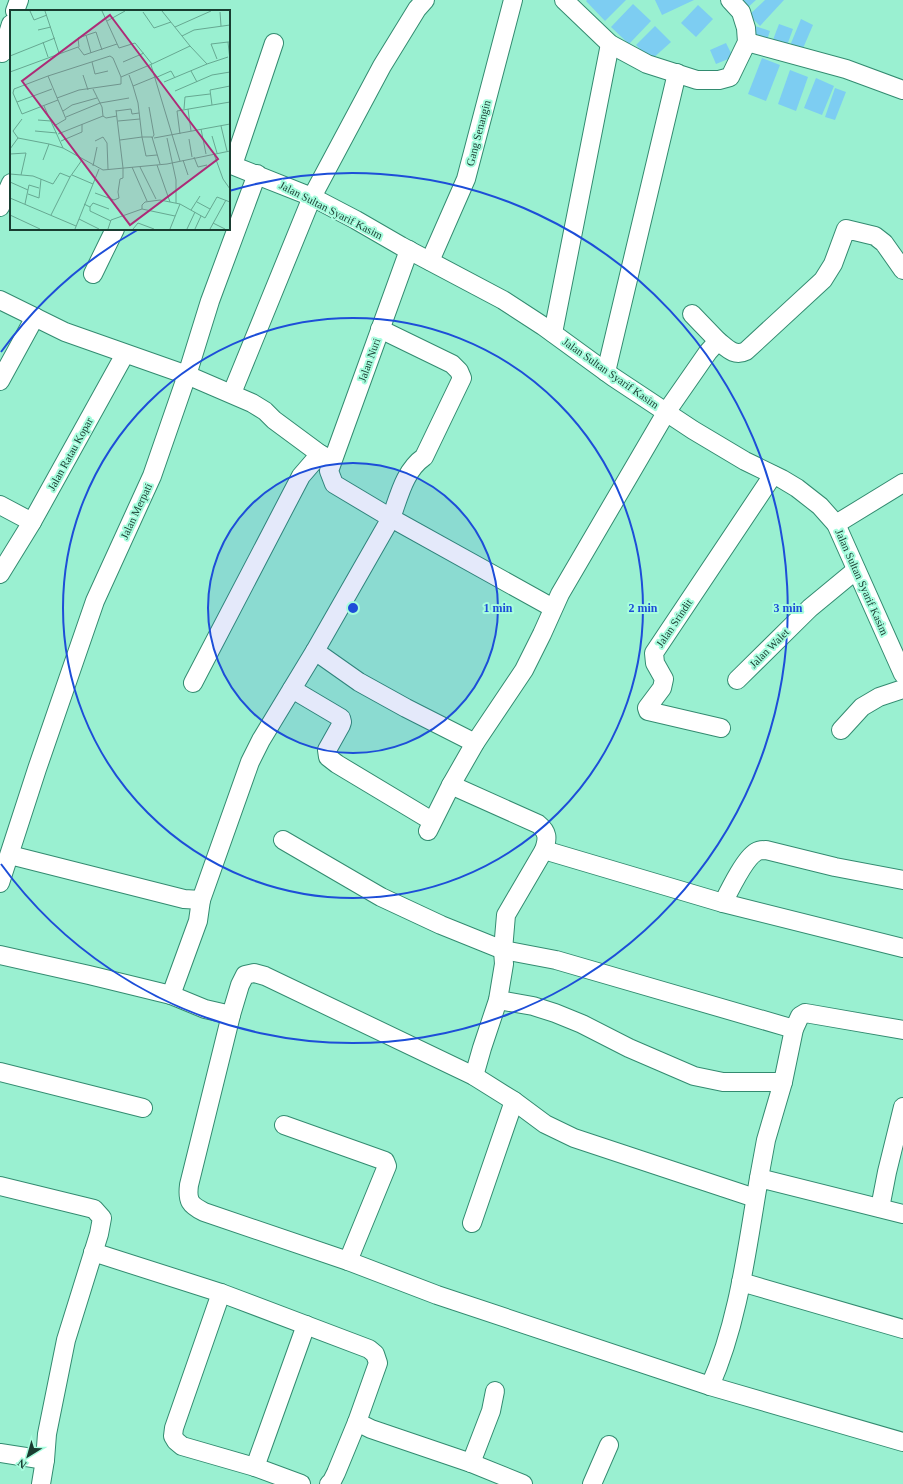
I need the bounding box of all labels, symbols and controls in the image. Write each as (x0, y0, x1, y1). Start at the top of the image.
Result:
inset map (10, 10, 230, 230)
street label: Gang Senangin (463, 98, 493, 167)
street label: Jalan Sultan Syarif Kasim (277, 179, 385, 242)
street label: Jalan Sultan Syarif Kasim (561, 335, 662, 411)
street label: Jalan Nuri (356, 337, 382, 383)
street label: Jalan Ratau Kopar (45, 415, 95, 492)
street label: Jalan Merpati (118, 481, 154, 541)
street label: Jalan Sultan Syarif Kasim (833, 527, 891, 637)
street label: Jalan Srindit (654, 597, 694, 649)
centre of rings (346, 601, 360, 615)
text: 1 min (483, 601, 513, 615)
text: 2 min (628, 601, 658, 615)
text: 3 min (773, 601, 803, 615)
street label: Jalan Walet (747, 626, 791, 670)
north arrow (8, 1436, 48, 1476)
text: N (15, 1457, 29, 1471)

